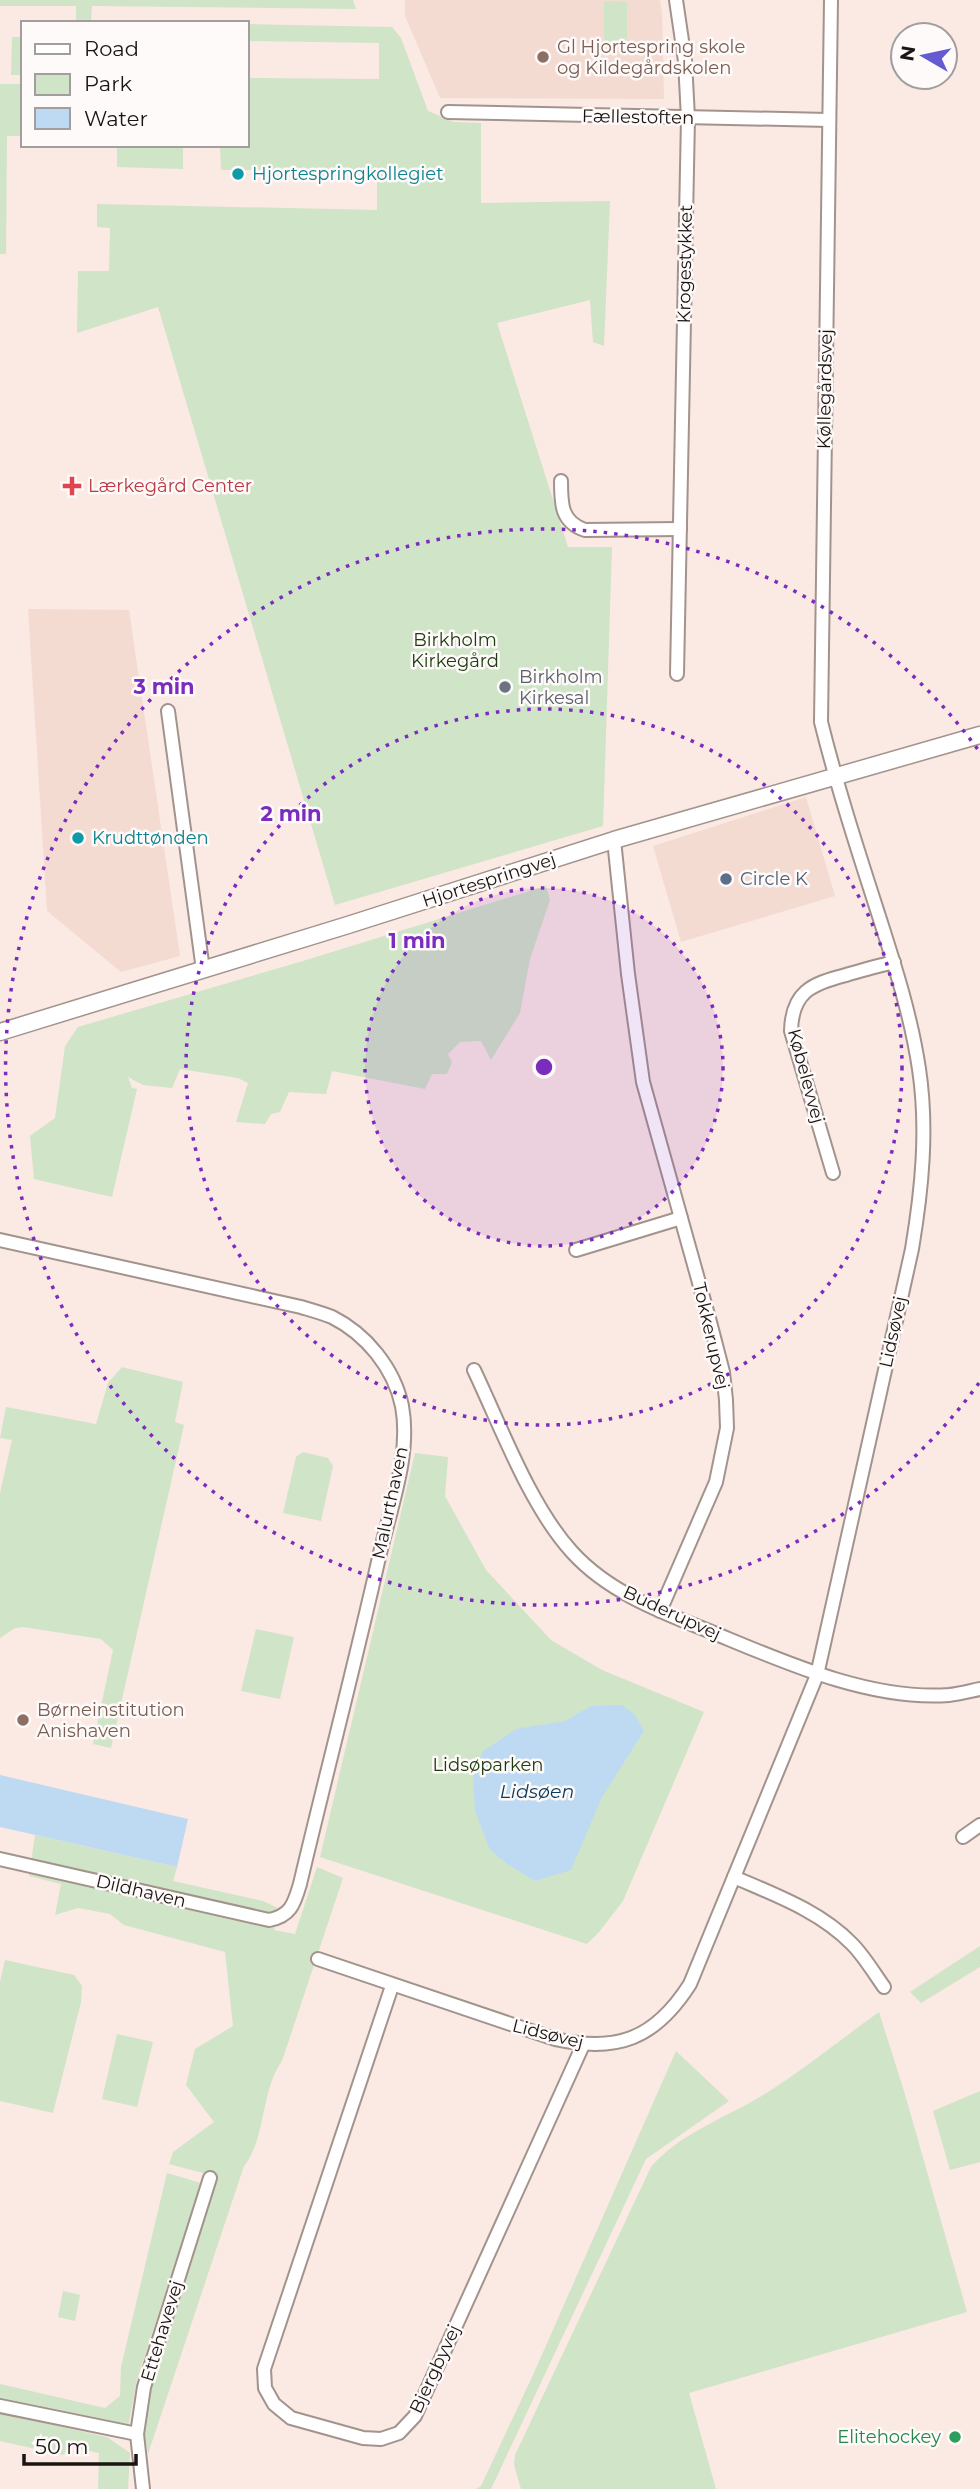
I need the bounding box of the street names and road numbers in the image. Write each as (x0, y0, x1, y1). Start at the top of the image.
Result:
street label: Fællestoften (582, 105, 694, 129)
street label: Krogestykket (673, 204, 697, 324)
street label: Køllegårdsvej (813, 329, 837, 449)
street label: Hjortespringvej (419, 848, 559, 912)
street label: Købelevvej (783, 1026, 829, 1126)
street label: Tokkerupvej (688, 1280, 734, 1392)
street label: Lidsøvej (875, 1294, 911, 1370)
street label: Malurthaven (367, 1445, 413, 1561)
street label: Buderupvej (620, 1581, 724, 1645)
street label: Dildhaven (94, 1870, 188, 1912)
street label: Lidsøvej (510, 2015, 586, 2053)
street label: Ettehavevej (136, 2278, 188, 2384)
street label: Bjergbyvej (405, 2321, 465, 2417)

